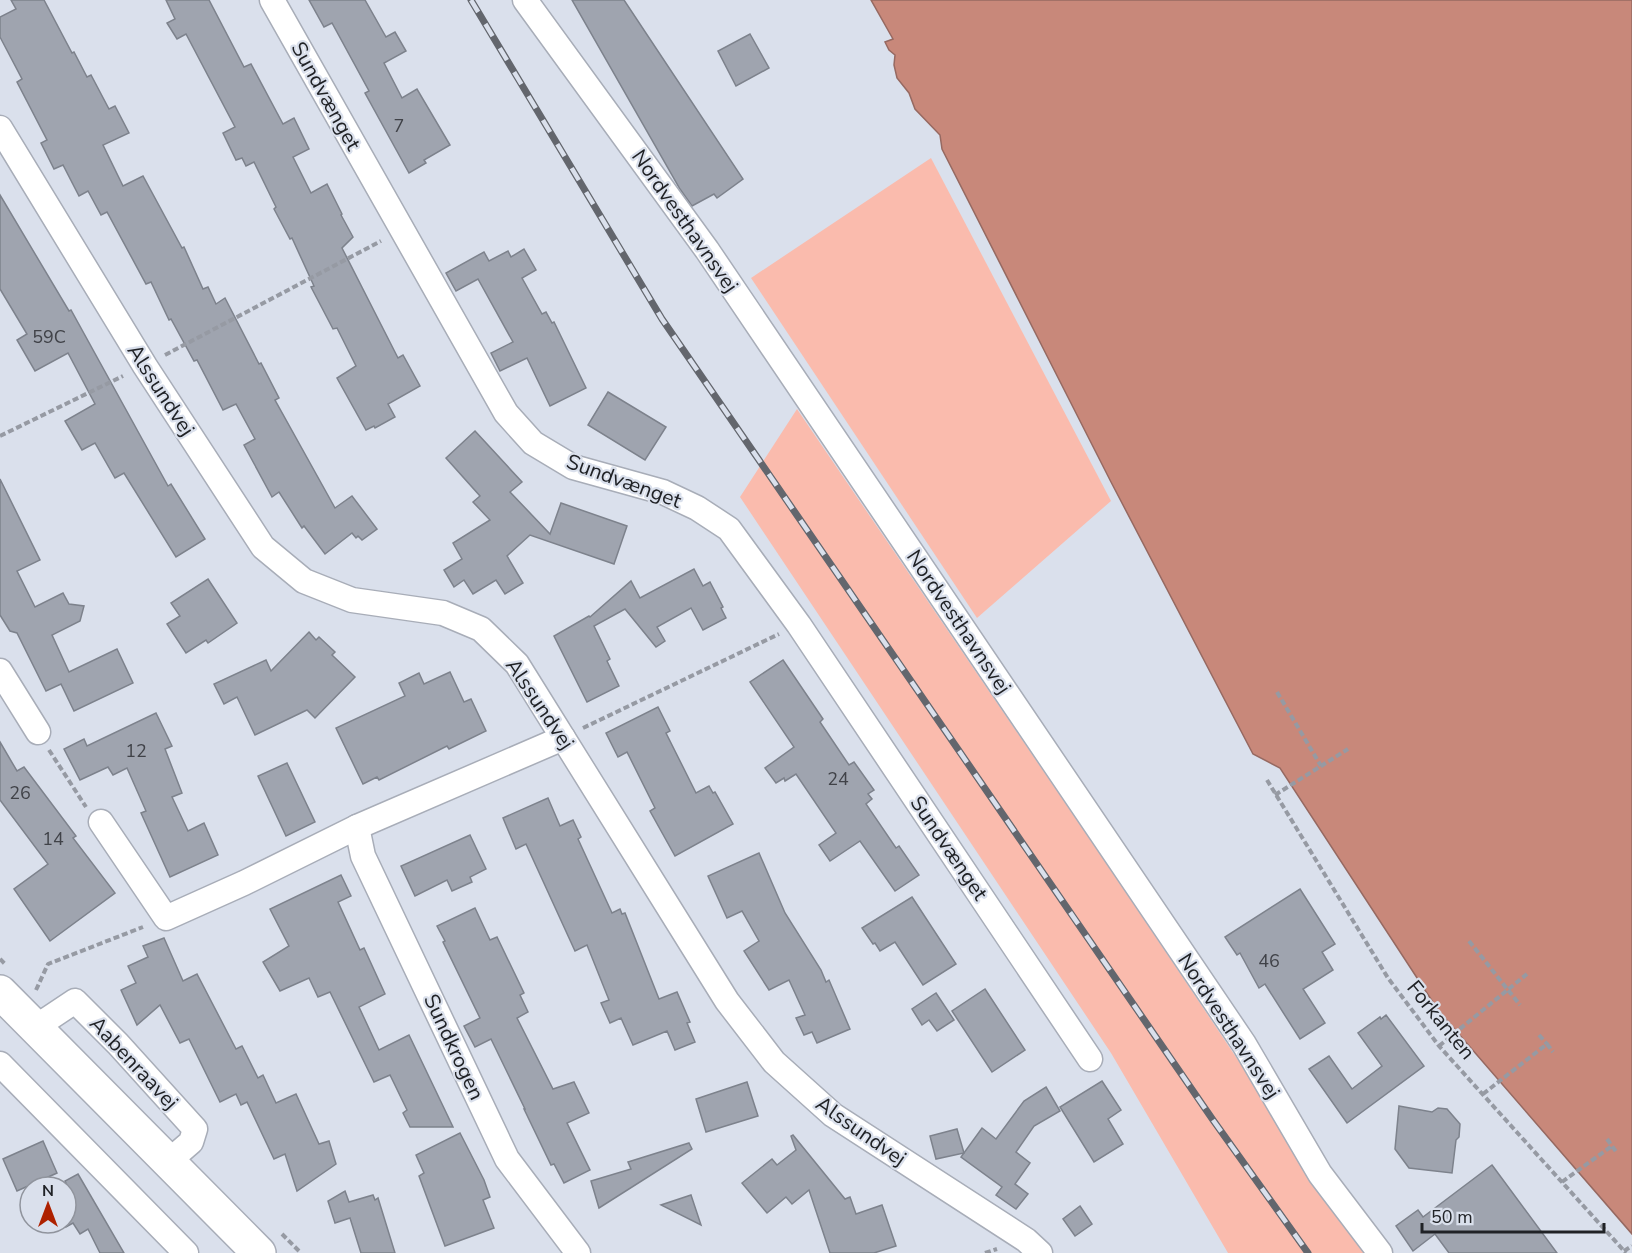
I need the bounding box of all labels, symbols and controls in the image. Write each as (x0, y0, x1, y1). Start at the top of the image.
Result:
street label: Sundvænget (285, 37, 368, 156)
house number: 7 (394, 114, 404, 138)
street label: Nordvesthavnsvej (625, 144, 745, 298)
house number: 59C (32, 325, 66, 349)
street label: Alssundvej (121, 339, 201, 441)
street label: Sundvænget (563, 447, 686, 515)
street label: Nordvesthavnsvej (900, 544, 1018, 700)
street label: Alssundvej (499, 653, 581, 755)
house number: 12 (125, 739, 147, 763)
house number: 24 (827, 767, 849, 791)
house number: 26 (9, 781, 31, 805)
street label: Sundvænget (904, 790, 995, 906)
house number: 14 (42, 827, 64, 851)
street label: Nordvesthavnsvej (1171, 948, 1287, 1104)
house number: 46 (1258, 949, 1280, 973)
street label: Forkanten (1401, 975, 1481, 1065)
street label: Sundkrogen (417, 989, 491, 1105)
street label: Aabenraavej (83, 1010, 185, 1116)
street label: Alssundvej (810, 1090, 912, 1172)
north arrow (18, 1175, 78, 1235)
text: N (42, 1180, 54, 1202)
scale bar (1422, 1196, 1604, 1234)
text: 50 m (1431, 1205, 1473, 1229)

